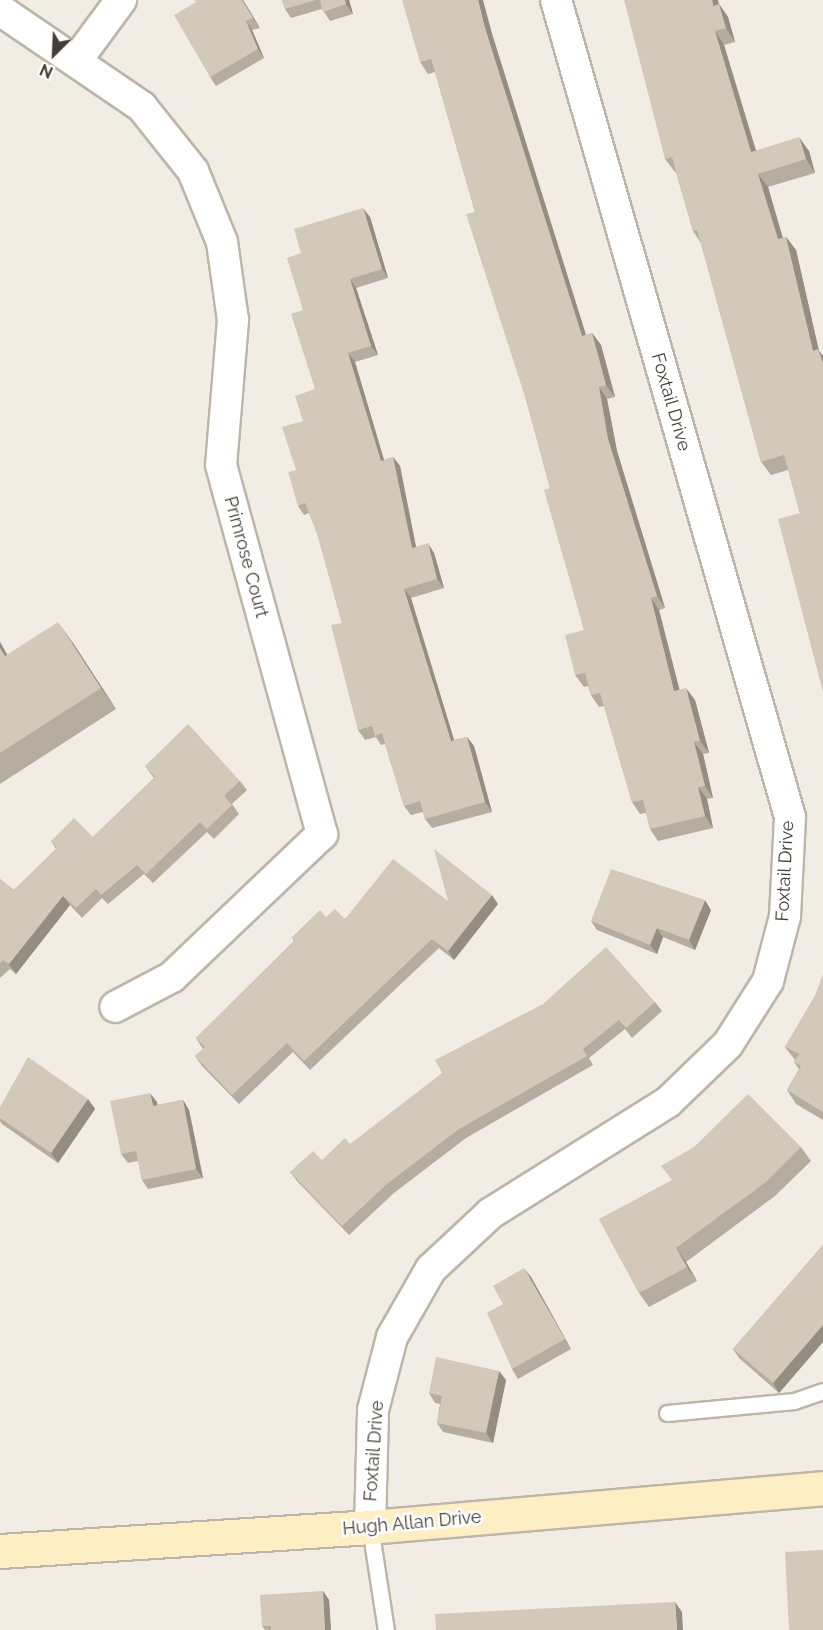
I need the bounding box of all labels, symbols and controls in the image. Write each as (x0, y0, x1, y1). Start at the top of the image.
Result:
north arrow (24, 24, 84, 84)
text: N (37, 60, 56, 82)
street label: Foxtail Drive (647, 350, 695, 454)
street label: Primrose Court (219, 494, 273, 620)
street label: Foxtail Drive (772, 820, 798, 922)
street label: Foxtail Drive (360, 1400, 388, 1502)
street label: Hugh Allan Drive (341, 1506, 483, 1540)

